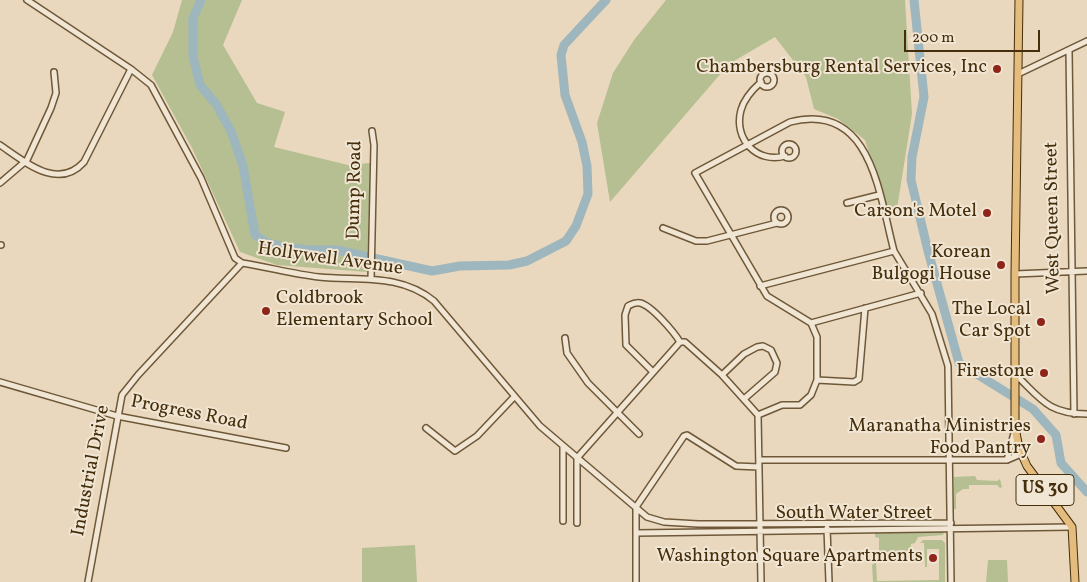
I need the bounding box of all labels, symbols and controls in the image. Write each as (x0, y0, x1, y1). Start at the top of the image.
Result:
scale bar (907, 20, 1043, 52)
text: 200 m (912, 28, 955, 49)
place label: Chambersburg Rental Services, Inc (696, 58, 987, 80)
marker: Chambersburg Rental Services, Inc (991, 63, 1003, 75)
street label: Dump Road (344, 140, 368, 240)
street label: West Queen Street (1041, 141, 1067, 295)
place label: Carson's Motel (854, 202, 977, 224)
marker: Carson's Motel (981, 207, 993, 219)
street label: Hollywell Avenue (256, 239, 404, 281)
place label: Korean Bulgogi House (871, 243, 991, 287)
marker: Korean Bulgogi House (995, 259, 1007, 271)
place label: Coldbrook Elementary School (276, 289, 433, 333)
place label: The Local Car Spot (952, 300, 1031, 344)
marker: Coldbrook Elementary School (260, 305, 272, 317)
marker: The Local Car Spot (1035, 316, 1047, 328)
place label: Firestone (956, 362, 1034, 384)
marker: Firestone (1038, 367, 1050, 379)
street label: Progress Road (129, 391, 249, 437)
street label: Industrial Drive (68, 403, 116, 539)
place label: Maranatha Ministries Food Pantry (849, 417, 1031, 461)
marker: Maranatha Ministries Food Pantry (1035, 433, 1047, 445)
road number: US 30 (1016, 474, 1074, 506)
street label: South Water Street (775, 504, 933, 526)
place label: Washington Square Apartments (656, 547, 923, 569)
marker: Washington Square Apartments (927, 552, 939, 564)

